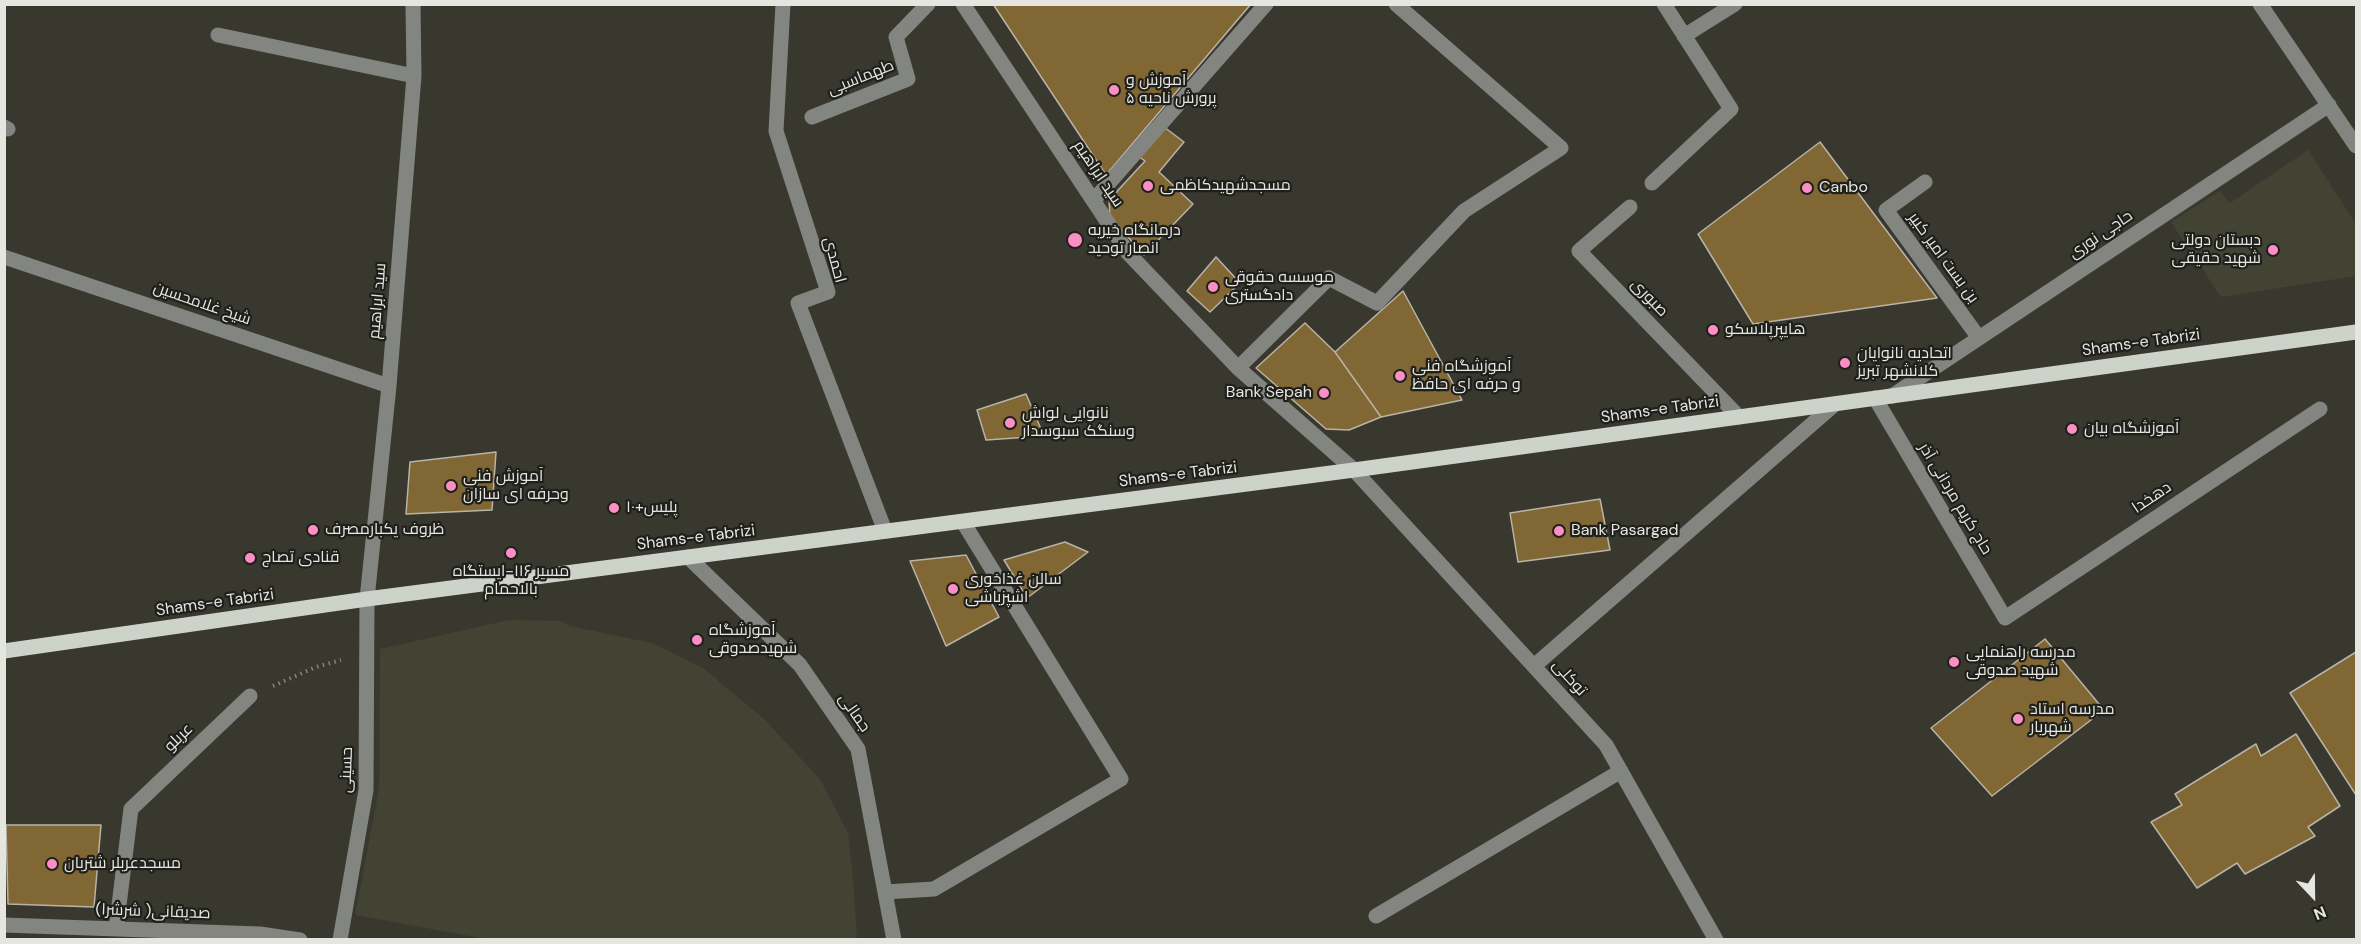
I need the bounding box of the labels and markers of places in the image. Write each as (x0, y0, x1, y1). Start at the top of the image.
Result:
place label: آموزش و پرورش ناحیه ۵ (1126, 71, 1216, 109)
marker: آموزش و پرورش ناحیه ۵ (1107, 83, 1121, 97)
place label: مسجدشهیدکاظمی (1160, 176, 1291, 196)
place label: Canbo (1819, 178, 1868, 198)
marker: مسجدشهیدکاظمی (1141, 179, 1155, 193)
marker: Canbo (1800, 181, 1814, 195)
place label: درمانگاه خیریه انصار توحید (1088, 221, 1181, 259)
marker: درمانگاه خیریه انصار توحید (1066, 231, 1084, 249)
place label: دبستان دولتی شهید حقیقی (2171, 231, 2261, 269)
marker: دبستان دولتی شهید حقیقی (2266, 243, 2280, 257)
place label: موسسه حقوقی دادگستری (1225, 268, 1334, 306)
marker: موسسه حقوقی دادگستری (1206, 280, 1220, 294)
place label: هایپرپلاسکو (1725, 320, 1806, 340)
marker: هایپرپلاسکو (1706, 323, 1720, 337)
place label: اتحادیه نانوایان کلانشهر تبریز (1857, 344, 1952, 382)
marker: اتحادیه نانوایان کلانشهر تبریز (1838, 356, 1852, 370)
place label: آموزشگاه فنی و حرفه ای حافظ (1412, 357, 1521, 395)
marker: آموزشگاه فنی و حرفه ای حافظ (1393, 369, 1407, 383)
place label: Bank Sepah (1226, 383, 1312, 403)
marker: Bank Sepah (1317, 386, 1331, 400)
place label: نانوایی لواش وسنگک سبوسدار (1022, 404, 1135, 442)
marker: نانوایی لواش وسنگک سبوسدار (1003, 416, 1017, 430)
place label: آموزشگاه بیان (2084, 419, 2179, 439)
marker: آموزشگاه بیان (2065, 422, 2079, 436)
place label: آموزش فنی وحرفه ای سازان (463, 467, 569, 505)
marker: آموزش فنی وحرفه ای سازان (444, 479, 458, 493)
place label: پلیس+۱۰ (626, 498, 678, 518)
marker: پلیس+۱۰ (607, 501, 621, 515)
place label: ظروف یکبارمصرف (325, 520, 444, 540)
place label: Bank Pasargad (1571, 521, 1679, 541)
marker: ظروف یکبارمصرف (306, 523, 320, 537)
marker: Bank Pasargad (1552, 524, 1566, 538)
marker: مسیر ۱۱۶-ایستگاه بالاحمام (504, 546, 518, 560)
place label: قنادی تصاج (262, 548, 339, 568)
marker: قنادی تصاج (243, 551, 257, 565)
place label: مسیر ۱۱۶-ایستگاه بالاحمام (453, 562, 569, 600)
place label: سالن غذاخوری اشپزباشی (965, 570, 1062, 608)
marker: سالن غذاخوری اشپزباشی (946, 582, 960, 596)
place label: آموزشگاه شهیدصدوقی (709, 621, 797, 659)
marker: آموزشگاه شهیدصدوقی (690, 633, 704, 647)
place label: مدرسه راهنمایی شهید صدوقی (1966, 643, 2076, 681)
marker: مدرسه راهنمایی شهید صدوقی (1947, 655, 1961, 669)
place label: مدرسه استاد شهریار (2030, 700, 2114, 738)
marker: مدرسه استاد شهریار (2011, 712, 2025, 726)
place label: مسجدعربلر شتربان (64, 854, 181, 874)
marker: مسجدعربلر شتربان (45, 857, 59, 871)

